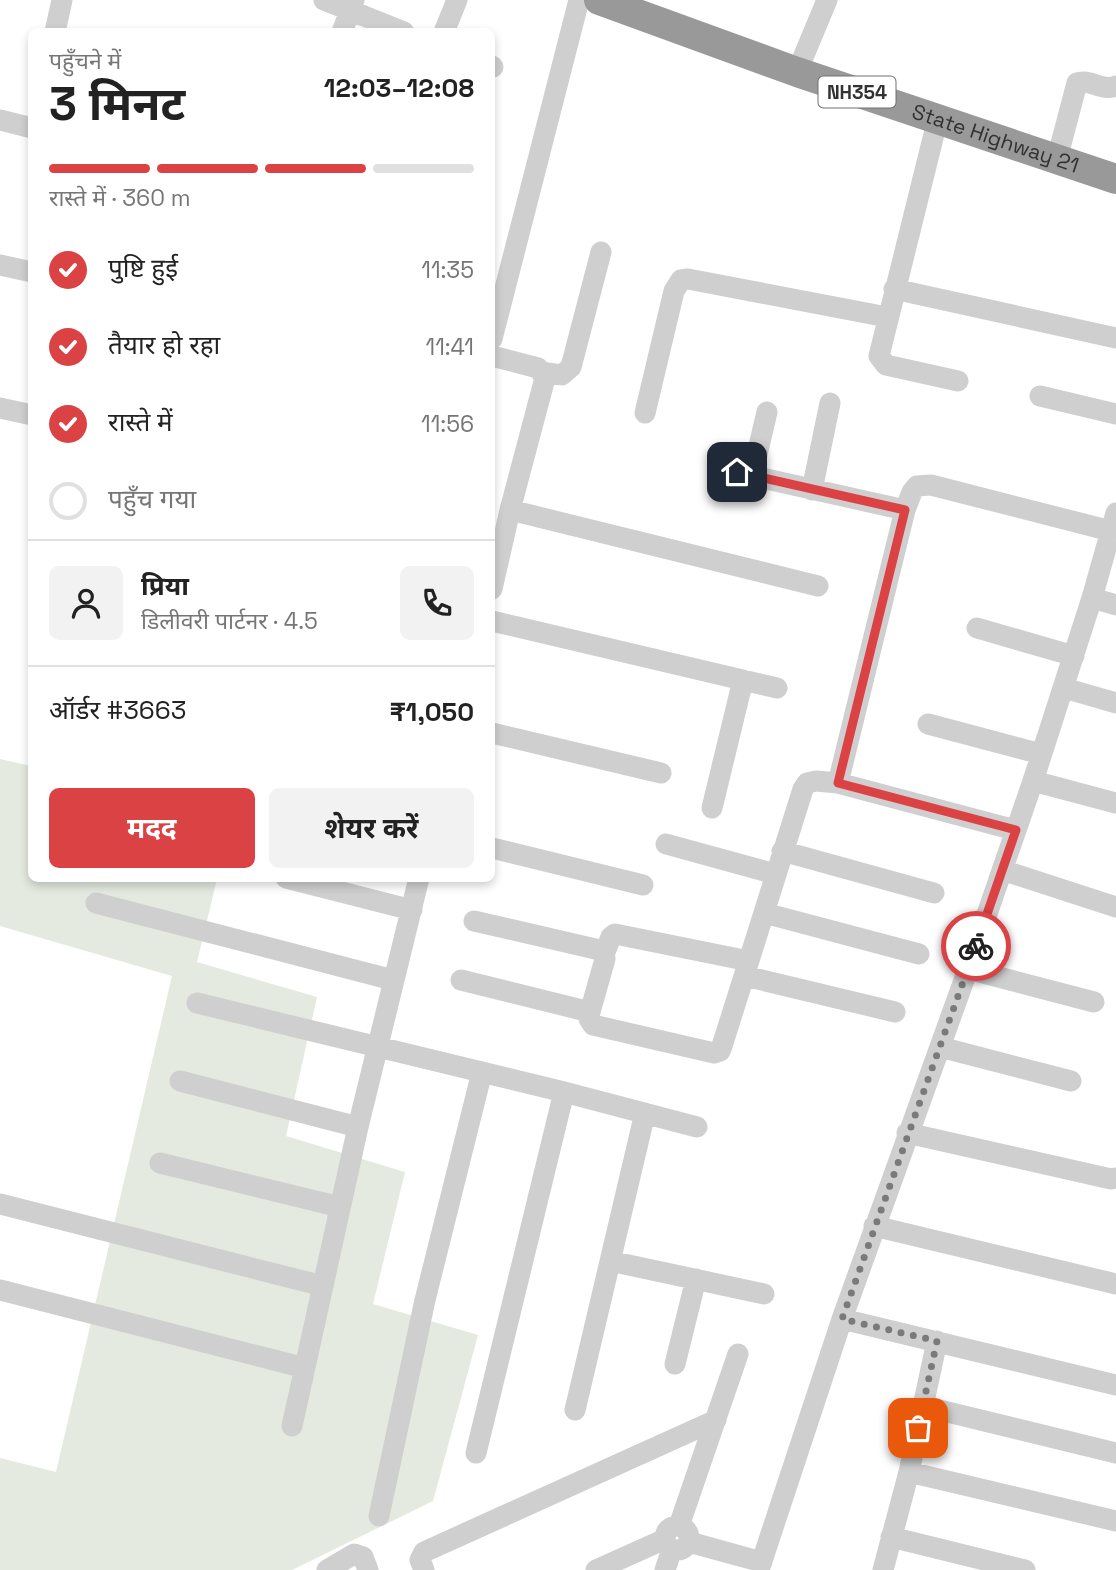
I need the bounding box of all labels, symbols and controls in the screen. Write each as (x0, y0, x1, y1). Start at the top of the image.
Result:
text: पहुँचने में (49, 46, 121, 76)
text: 12:03–12:08 (324, 71, 474, 105)
text: 3 मिनट (49, 75, 185, 133)
road number: NH354 (818, 76, 896, 108)
street label: State Highway 21 (909, 98, 1083, 179)
text: रास्ते में · 360 m (49, 183, 191, 213)
icon: check (49, 251, 87, 289)
text: पुष्टि हुई (108, 251, 178, 285)
text: 11:35 (421, 255, 474, 285)
icon: check (49, 328, 87, 366)
text: तैयार हो रहा (108, 328, 220, 362)
text: 11:41 (426, 332, 474, 362)
icon: check (49, 405, 87, 443)
text: रास्ते में (108, 405, 173, 439)
text: 11:56 (421, 409, 474, 439)
pin (707, 442, 767, 502)
icon: home (718, 453, 756, 491)
text: पहुँच गया (108, 482, 196, 516)
button: person (49, 566, 123, 640)
button: phone (400, 566, 474, 640)
text: प्रिया (141, 569, 189, 603)
text: डिलीवरी पार्टनर · 4.5 (141, 606, 318, 636)
text: ऑर्डर #3663 (49, 693, 186, 727)
text: ₹1,050 (389, 695, 474, 729)
button: मदद (49, 788, 255, 868)
button: शेयर करें (269, 788, 474, 868)
courier (941, 911, 1011, 981)
icon: bike (957, 927, 995, 965)
pin (888, 1398, 948, 1458)
icon: bag (899, 1409, 937, 1447)

